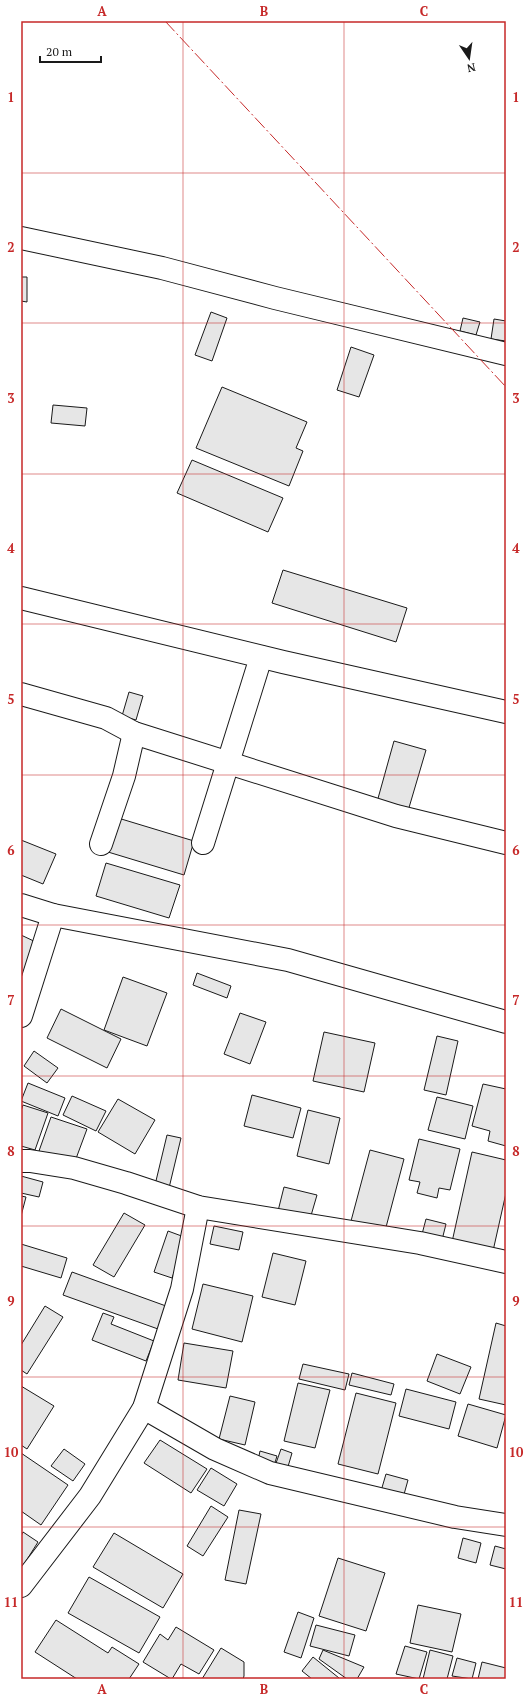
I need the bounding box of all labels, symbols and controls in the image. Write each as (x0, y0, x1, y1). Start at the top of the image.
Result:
text: A (97, 2, 107, 20)
text: B (260, 2, 268, 20)
text: C (420, 2, 428, 20)
scale bar (40, 38, 101, 64)
north arrow (449, 38, 489, 78)
text: 20 m (46, 44, 73, 59)
text: N (465, 60, 477, 76)
text: 1 (7, 88, 15, 106)
text: 1 (512, 88, 520, 106)
text: 2 (7, 238, 15, 256)
text: 2 (512, 238, 520, 256)
text: 3 (7, 389, 15, 407)
text: 3 (512, 389, 520, 407)
text: 4 (7, 539, 15, 557)
text: 4 (512, 539, 520, 557)
text: 5 (7, 690, 15, 708)
text: 5 (512, 690, 520, 708)
text: 6 (7, 841, 15, 859)
text: 6 (512, 841, 520, 859)
text: 7 (7, 991, 15, 1009)
text: 7 (512, 991, 520, 1009)
text: 8 (7, 1142, 15, 1160)
text: 8 (512, 1142, 520, 1160)
text: 9 (7, 1292, 15, 1310)
text: 9 (512, 1292, 520, 1310)
text: 10 (4, 1443, 19, 1461)
text: 10 (509, 1443, 524, 1461)
text: 11 (4, 1593, 18, 1611)
text: 11 (509, 1593, 523, 1611)
text: A (97, 1680, 107, 1698)
text: B (260, 1680, 268, 1698)
text: C (420, 1680, 428, 1698)

